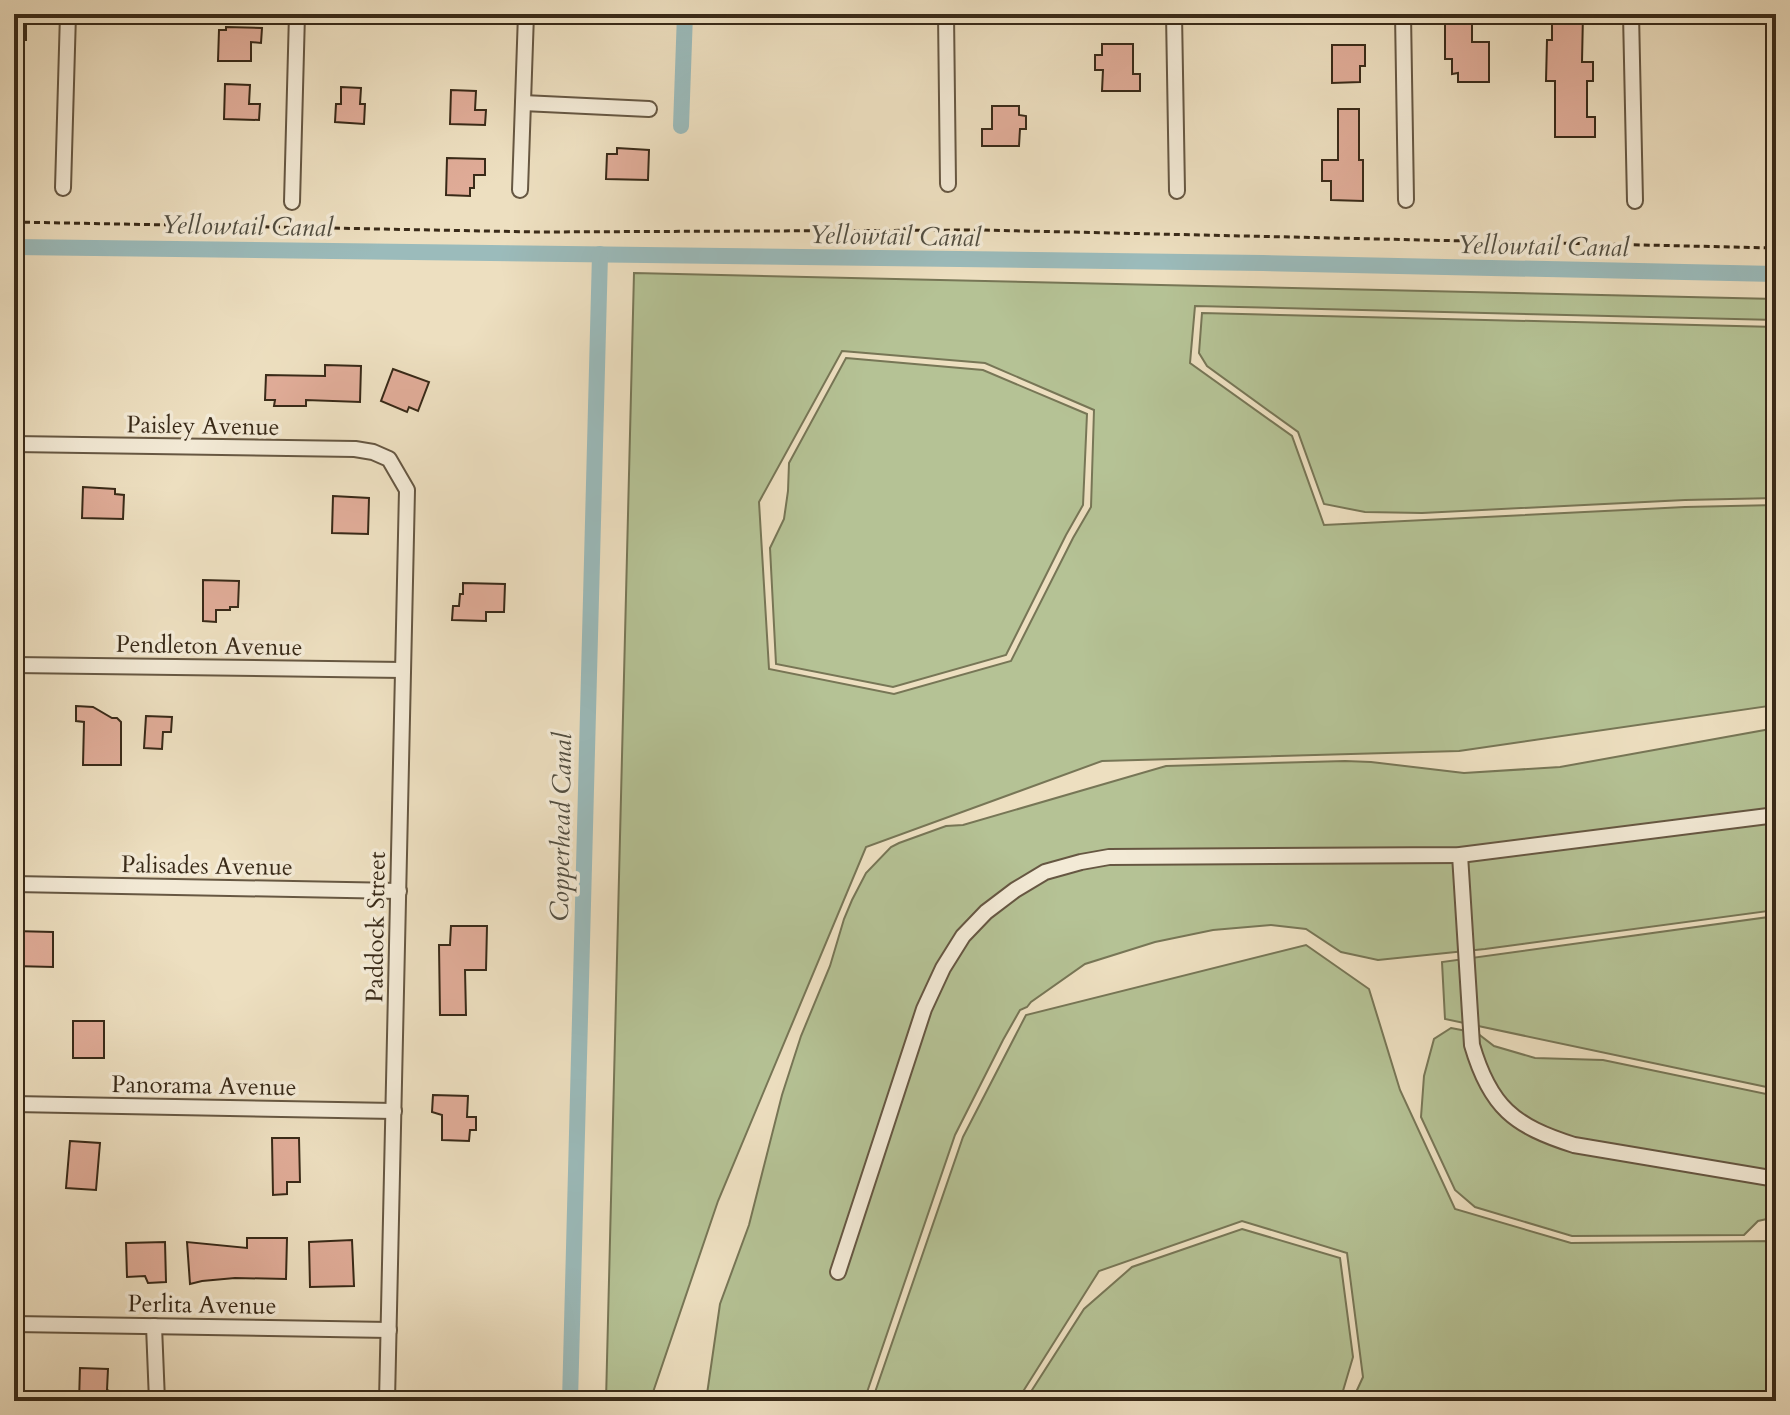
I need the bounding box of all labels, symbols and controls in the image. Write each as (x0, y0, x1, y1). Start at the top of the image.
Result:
water label: Yellowtail Canal (161, 207, 334, 245)
water label: Yellowtail Canal (809, 217, 982, 255)
water label: Yellowtail Canal (1457, 227, 1630, 265)
street label: Paisley Avenue (126, 408, 280, 444)
street label: Pendleton Avenue (115, 628, 303, 664)
water label: Copperhead Canal (542, 731, 580, 922)
street label: Palisades Avenue (121, 848, 293, 884)
street label: Paddock Street (358, 851, 394, 1003)
street label: Panorama Avenue (111, 1068, 297, 1104)
street label: Perlita Avenue (127, 1287, 277, 1323)

